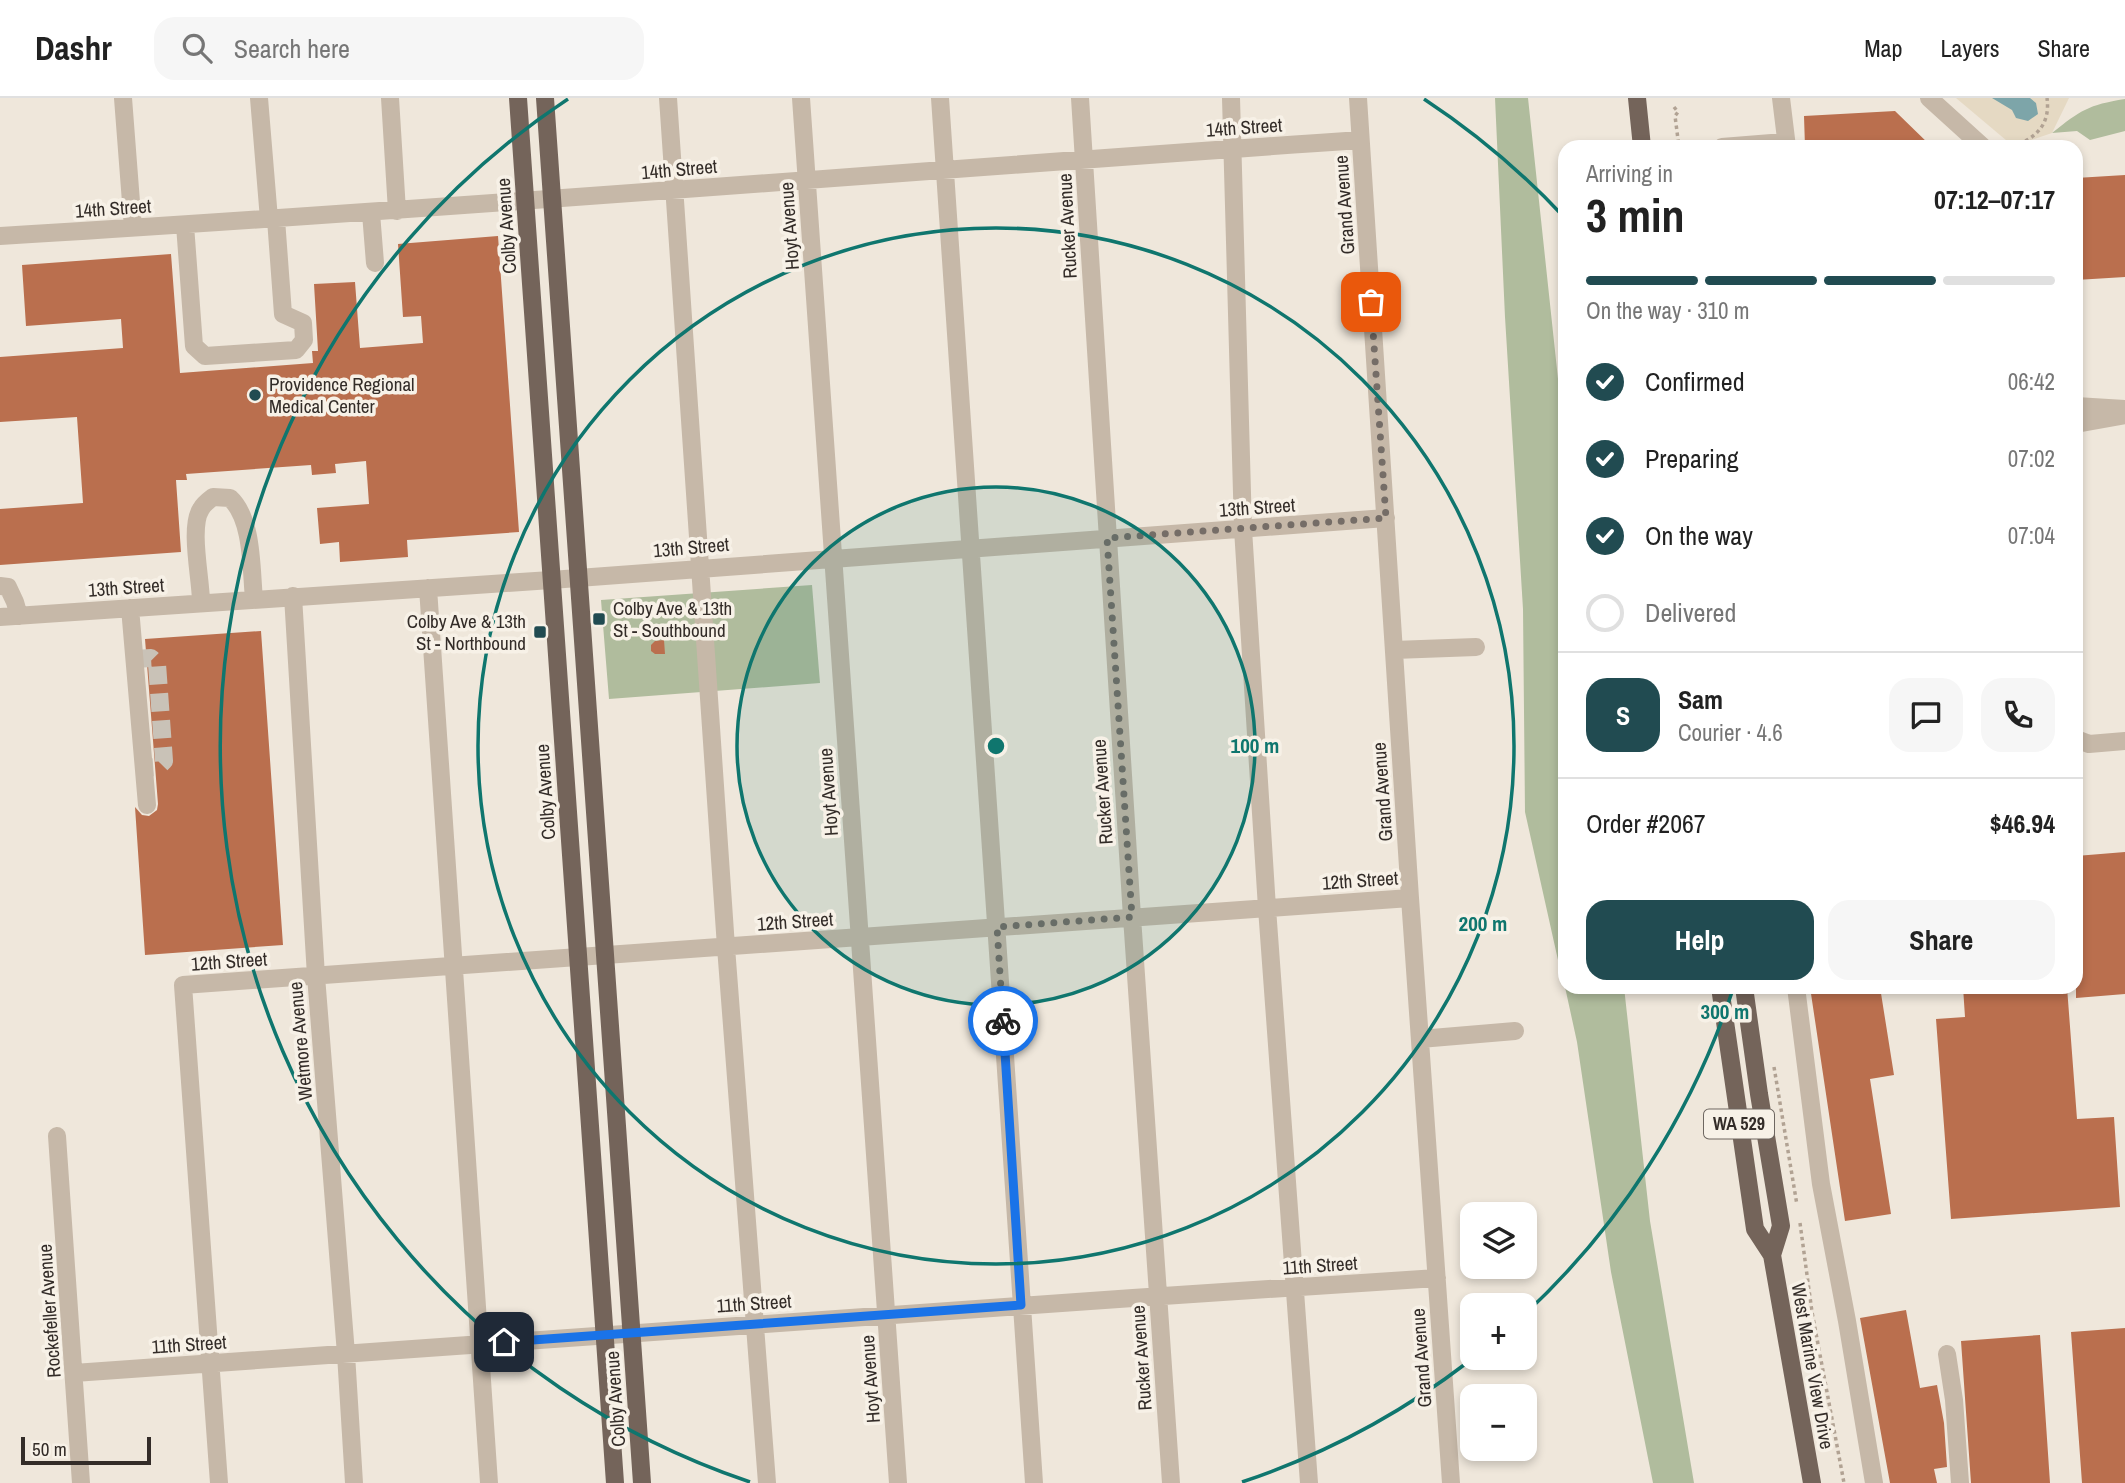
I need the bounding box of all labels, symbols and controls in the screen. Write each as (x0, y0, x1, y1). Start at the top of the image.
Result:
search box (154, 17, 644, 80)
text: Dashr (35, 26, 112, 70)
icon: search (178, 29, 216, 67)
text: Search here (234, 31, 350, 66)
text: Map (1864, 32, 1902, 64)
text: Layers (1940, 32, 1999, 64)
text: Share (2037, 32, 2090, 64)
street label: 14th Street (1205, 111, 1284, 143)
street label: 14th Street (640, 153, 719, 185)
street label: Grand Avenue (1328, 155, 1360, 255)
text: Arriving in (1586, 158, 1673, 189)
street label: Rucker Avenue (1051, 173, 1083, 279)
street label: Colby Avenue (490, 177, 522, 275)
street label: Hoyt Avenue (773, 181, 805, 271)
text: 07:12–07:17 (1934, 182, 2055, 217)
text: 3 min (1586, 184, 1685, 246)
street label: 14th Street (74, 192, 153, 224)
pin (1341, 272, 1401, 332)
icon: bag (1352, 283, 1390, 321)
text: On the way · 310 m (1586, 295, 1750, 326)
icon: check (1586, 363, 1624, 401)
text: Confirmed (1645, 364, 1745, 399)
text: 06:42 (2008, 366, 2055, 397)
place label: Providence Regional Medical Center (269, 371, 415, 419)
marker: Providence Regional Medical Center (247, 387, 263, 403)
icon: check (1586, 440, 1624, 478)
text: Preparing (1645, 441, 1739, 476)
text: 07:02 (2008, 443, 2055, 474)
street label: 13th Street (1218, 491, 1297, 523)
icon: check (1586, 517, 1624, 555)
text: On the way (1645, 518, 1753, 553)
text: 07:04 (2008, 520, 2055, 551)
street label: 13th Street (652, 531, 731, 563)
street label: 13th Street (87, 571, 166, 603)
place label: Colby Ave & 13th St - Southbound (613, 595, 732, 643)
text: Delivered (1645, 595, 1736, 630)
place label: Colby Ave & 13th St - Northbound (407, 608, 526, 656)
marker: Colby Ave & 13th St - Southbound (591, 611, 607, 627)
marker: Colby Ave & 13th St - Northbound (532, 624, 548, 640)
button: chat (1889, 678, 1963, 752)
button: phone (1981, 678, 2055, 752)
text: Sam (1678, 682, 1723, 717)
text: S (1616, 698, 1630, 733)
text: Courier · 4.6 (1678, 717, 1783, 748)
text: 100 m (1231, 731, 1279, 760)
centre of rings (984, 734, 1008, 758)
street label: Rucker Avenue (1085, 739, 1119, 845)
street label: Grand Avenue (1366, 742, 1398, 842)
street label: Colby Avenue (529, 743, 561, 841)
street label: Hoyt Avenue (812, 747, 844, 837)
text: Order #2067 (1586, 806, 1706, 841)
text: $46.94 (1990, 806, 2055, 841)
street label: 12th Street (1321, 864, 1400, 896)
button: Help (1586, 900, 1814, 980)
button: Share (1828, 900, 2055, 980)
street label: 12th Street (756, 905, 835, 937)
text: 200 m (1459, 909, 1507, 938)
street label: 12th Street (190, 945, 269, 977)
street label: Wetmore Avenue (282, 981, 318, 1101)
courier (968, 986, 1038, 1056)
text: 300 m (1701, 997, 1749, 1026)
icon: bike (984, 1002, 1022, 1040)
road number: WA 529 (1704, 1110, 1774, 1139)
map controls (1460, 1202, 1537, 1461)
button: layers (1460, 1202, 1537, 1279)
street label: Rockefeller Avenue (31, 1243, 67, 1379)
street label: 11th Street (1282, 1249, 1359, 1281)
street label: West Marine View Drive (1786, 1281, 1840, 1451)
street label: 11th Street (716, 1287, 793, 1319)
button: + (1460, 1293, 1537, 1370)
street label: Rucker Avenue (1124, 1305, 1158, 1411)
street label: Grand Avenue (1405, 1308, 1437, 1408)
pin (474, 1312, 534, 1372)
icon: home (485, 1323, 523, 1361)
street label: 11th Street (151, 1328, 228, 1360)
street label: Hoyt Avenue (854, 1334, 886, 1424)
street label: Colby Avenue (599, 1350, 631, 1448)
button: − (1460, 1384, 1537, 1461)
scale bar (21, 1434, 150, 1466)
text: 50 m (32, 1436, 67, 1462)

